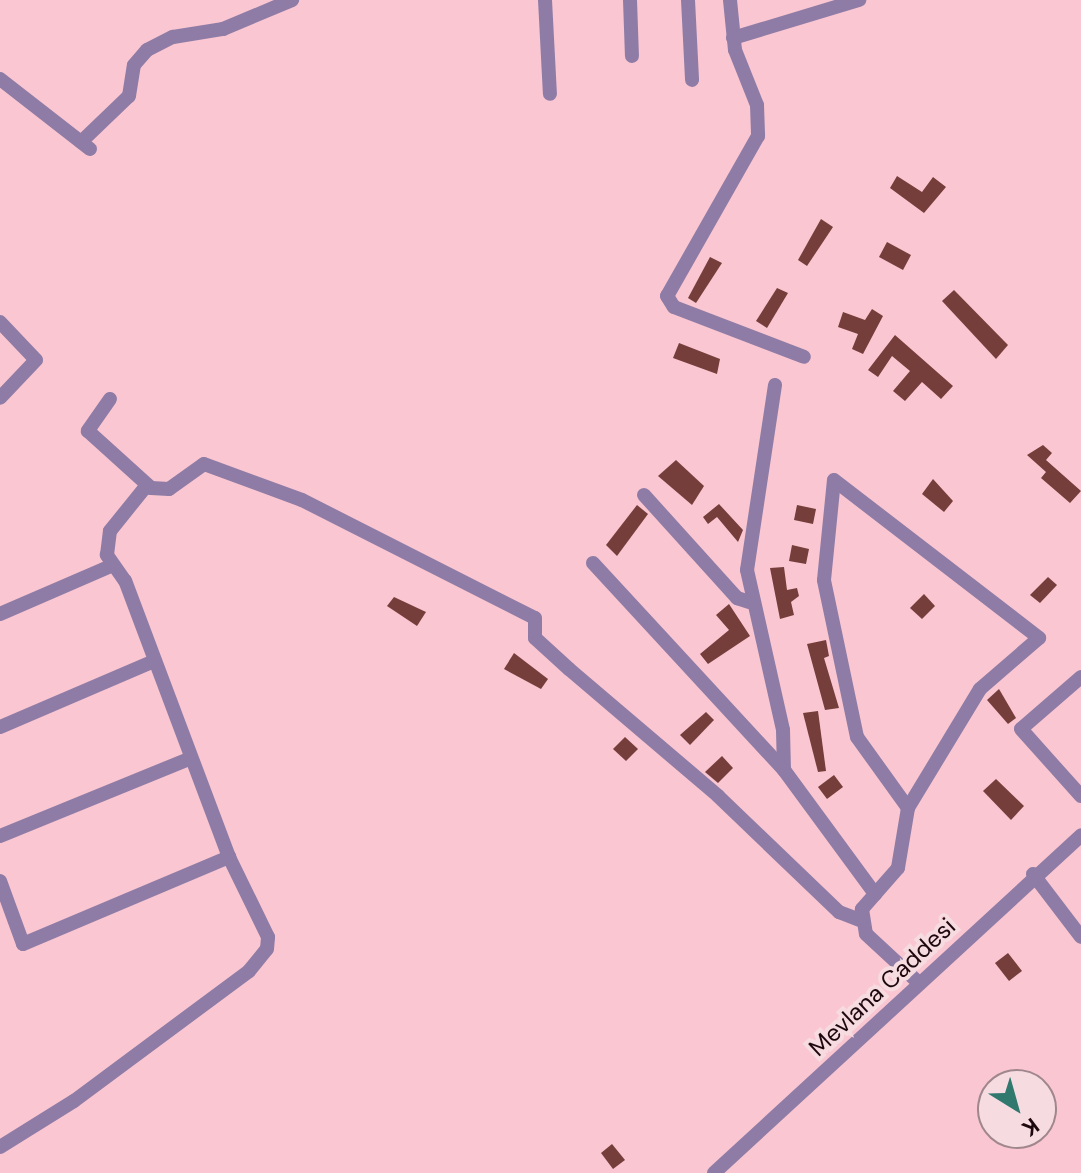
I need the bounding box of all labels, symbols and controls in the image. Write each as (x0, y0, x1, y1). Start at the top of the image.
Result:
street label: Mevlana Caddesi (803, 912, 961, 1062)
north arrow (977, 1069, 1057, 1149)
text: K (1016, 1111, 1045, 1143)

